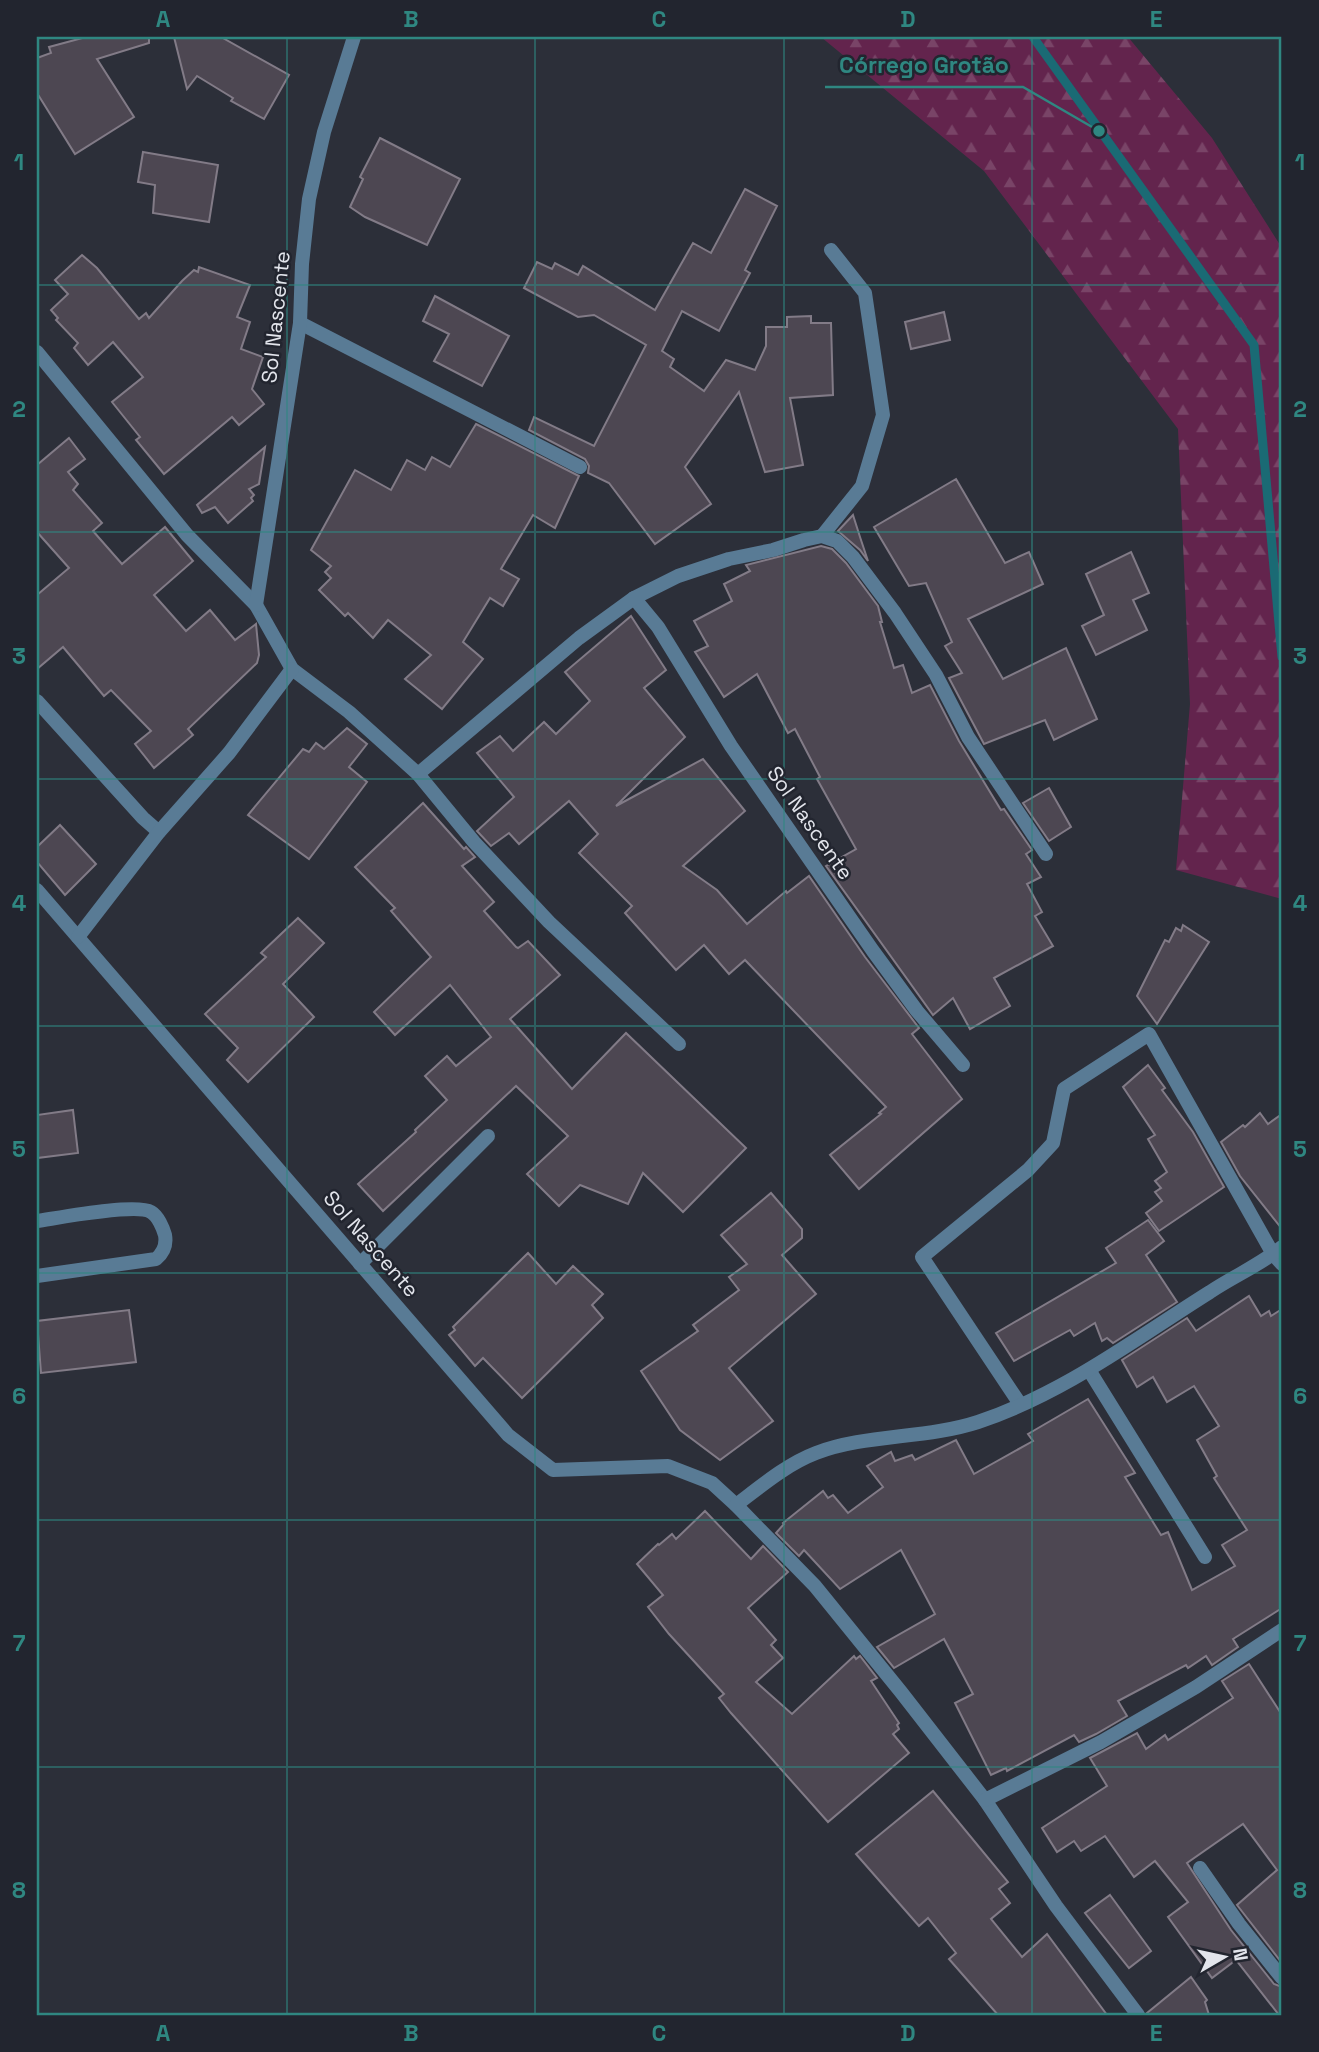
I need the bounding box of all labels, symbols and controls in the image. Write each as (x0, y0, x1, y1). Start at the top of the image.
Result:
text: A (156, 4, 171, 34)
text: B (403, 4, 419, 34)
text: C (652, 4, 666, 34)
text: D (900, 4, 916, 34)
text: E (1150, 4, 1162, 34)
callout: Córrego Grotão (825, 43, 1023, 87)
text: Córrego Grotão (839, 50, 1009, 80)
text: 1 (14, 147, 24, 177)
text: 1 (1295, 147, 1305, 177)
street label: Sol Nascente (255, 250, 296, 384)
text: 2 (12, 394, 26, 424)
text: 2 (1293, 394, 1307, 424)
text: 3 (12, 641, 26, 671)
text: 3 (1293, 641, 1307, 671)
street label: Sol Nascente (761, 761, 860, 885)
text: 4 (12, 888, 27, 918)
text: 4 (1293, 888, 1308, 918)
text: 5 (12, 1134, 26, 1164)
text: 5 (1293, 1134, 1307, 1164)
street label: Sol Nascente (318, 1185, 425, 1303)
text: 6 (12, 1381, 26, 1411)
text: 6 (1293, 1381, 1307, 1411)
text: 7 (13, 1628, 26, 1658)
text: 7 (1294, 1628, 1307, 1658)
text: 8 (12, 1875, 26, 1905)
text: 8 (1293, 1875, 1307, 1905)
north arrow (1190, 1923, 1260, 1993)
text: N (1227, 1946, 1254, 1963)
text: A (156, 2018, 171, 2048)
text: B (403, 2018, 419, 2048)
text: C (652, 2018, 666, 2048)
text: D (900, 2018, 916, 2048)
text: E (1150, 2018, 1162, 2048)

